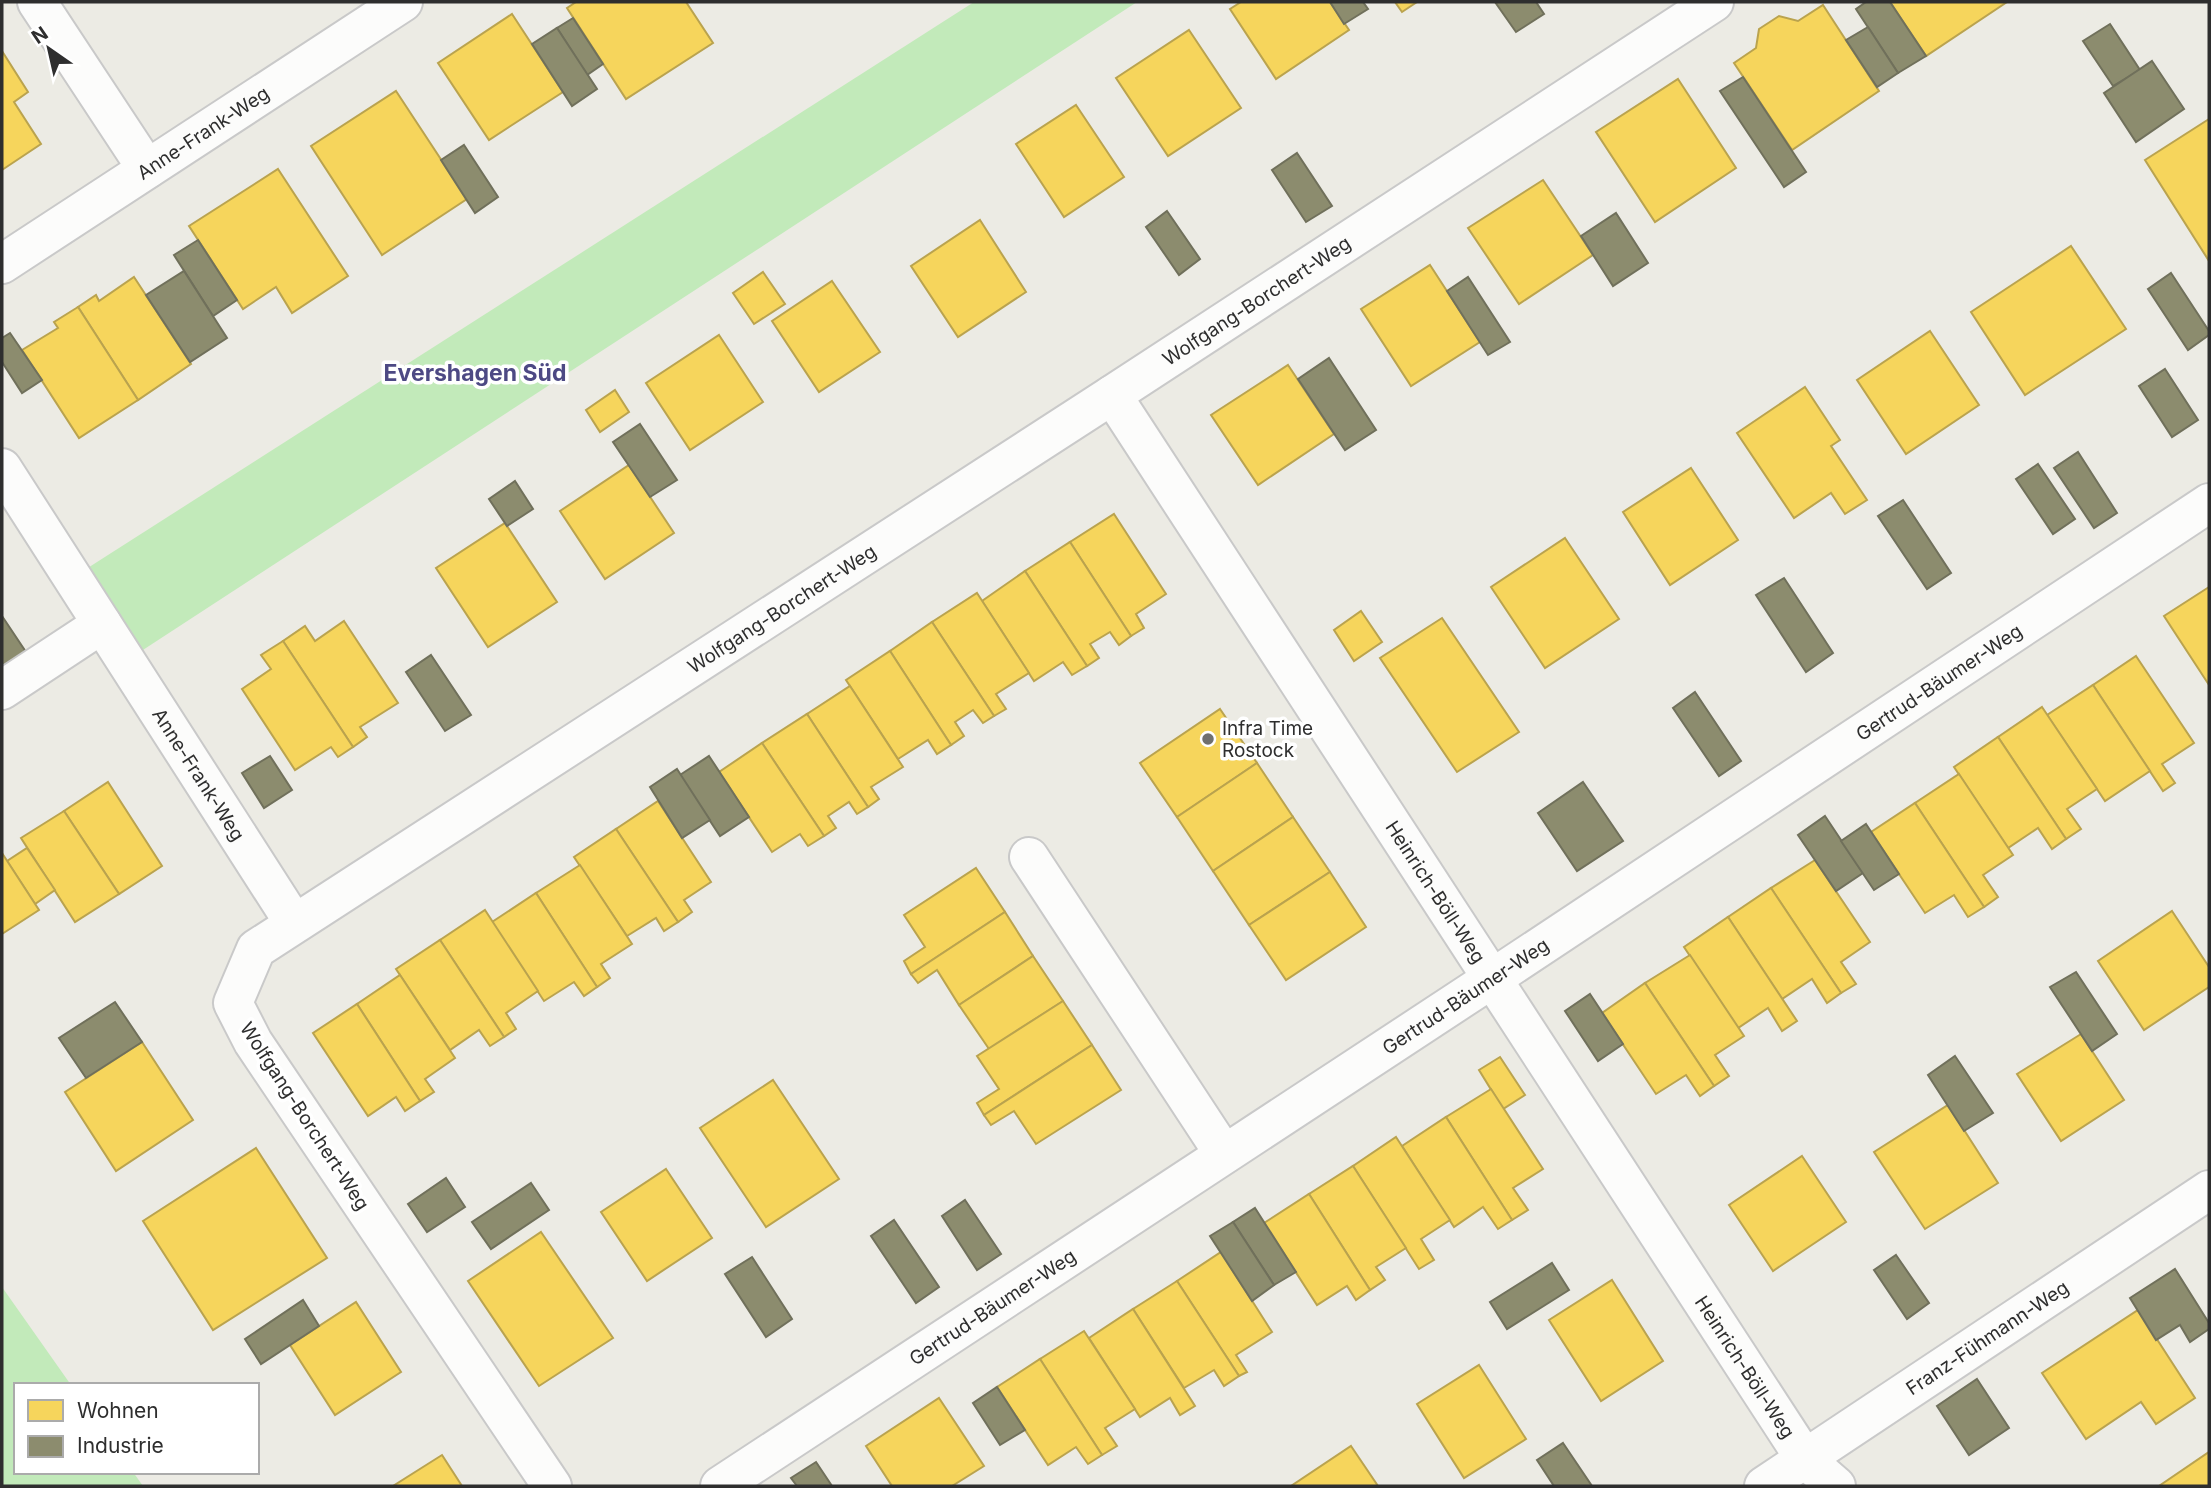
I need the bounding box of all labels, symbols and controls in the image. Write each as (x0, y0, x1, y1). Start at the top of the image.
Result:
north arrow (14, 14, 84, 84)
text: N (27, 22, 52, 49)
street label: Anne-Frank-Weg (133, 82, 274, 185)
street label: Wolfgang-Borchert-Weg (1158, 231, 1355, 371)
district label: Evershagen Süd (384, 359, 566, 387)
street label: Wolfgang-Borchert-Weg (683, 540, 880, 679)
street label: Gertrud-Bäumer-Weg (1852, 619, 2027, 746)
street label: Anne-Frank-Weg (147, 704, 249, 845)
place label: Infra Time Rostock (1222, 717, 1313, 762)
marker: Infra Time Rostock (1200, 731, 1216, 747)
street label: Heinrich-Böll-Weg (1380, 817, 1490, 968)
street label: Gertrud-Bäumer-Weg (1378, 933, 1553, 1060)
street label: Wolfgang-Borchert-Weg (235, 1018, 374, 1215)
street label: Gertrud-Bäumer-Weg (905, 1244, 1080, 1370)
street label: Franz-Fühmann-Weg (1902, 1276, 2073, 1400)
street label: Heinrich-Böll-Weg (1690, 1292, 1799, 1443)
legend (14, 1383, 259, 1474)
text: Wohnen (77, 1398, 159, 1423)
text: Industrie (77, 1433, 164, 1458)

